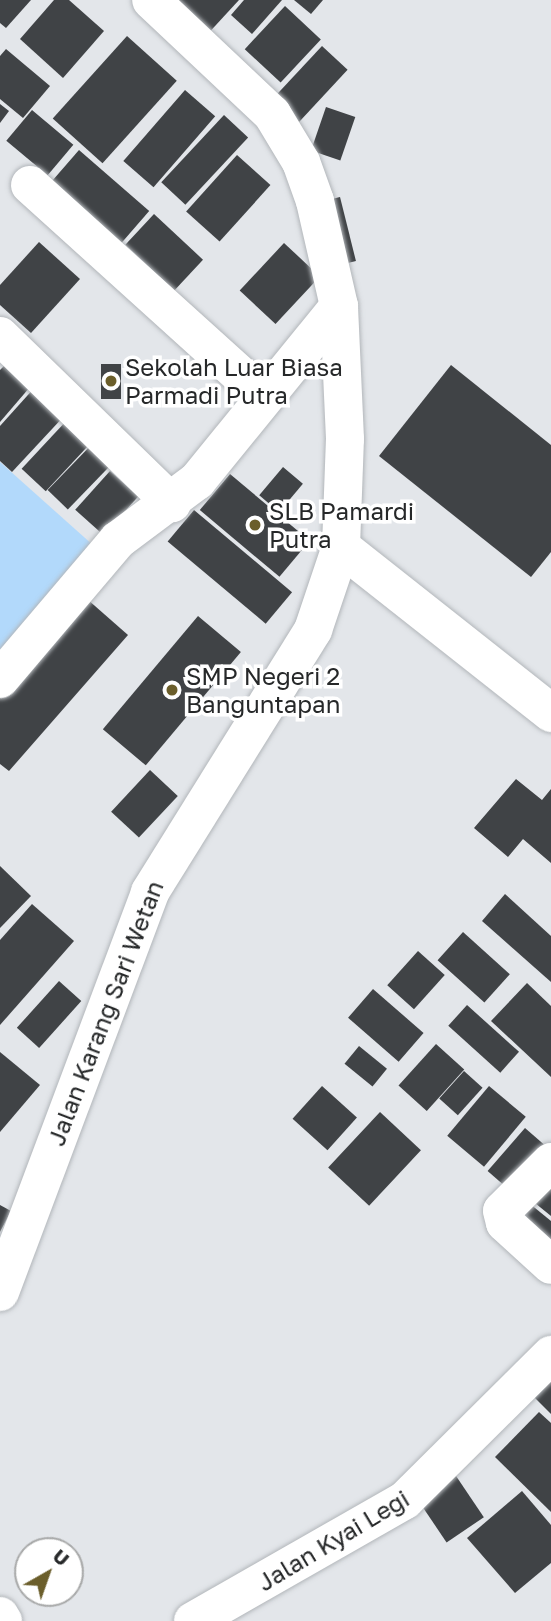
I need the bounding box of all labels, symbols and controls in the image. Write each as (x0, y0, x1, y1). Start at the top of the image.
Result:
place label: Sekolah Luar Biasa Parmadi Putra (125, 353, 343, 409)
marker: Sekolah Luar Biasa Parmadi Putra (103, 373, 119, 389)
place label: SLB Pamardi Putra (269, 497, 414, 553)
marker: SLB Pamardi Putra (247, 517, 263, 533)
place label: SMP Negeri 2 Banguntapan (186, 662, 340, 718)
marker: SMP Negeri 2 Banguntapan (164, 682, 180, 698)
street label: Jalan Karang Sari Wetan (41, 876, 169, 1150)
street label: Jalan Kyai Legi (252, 1483, 414, 1597)
north arrow (14, 1537, 84, 1607)
text: U (49, 1544, 74, 1570)

